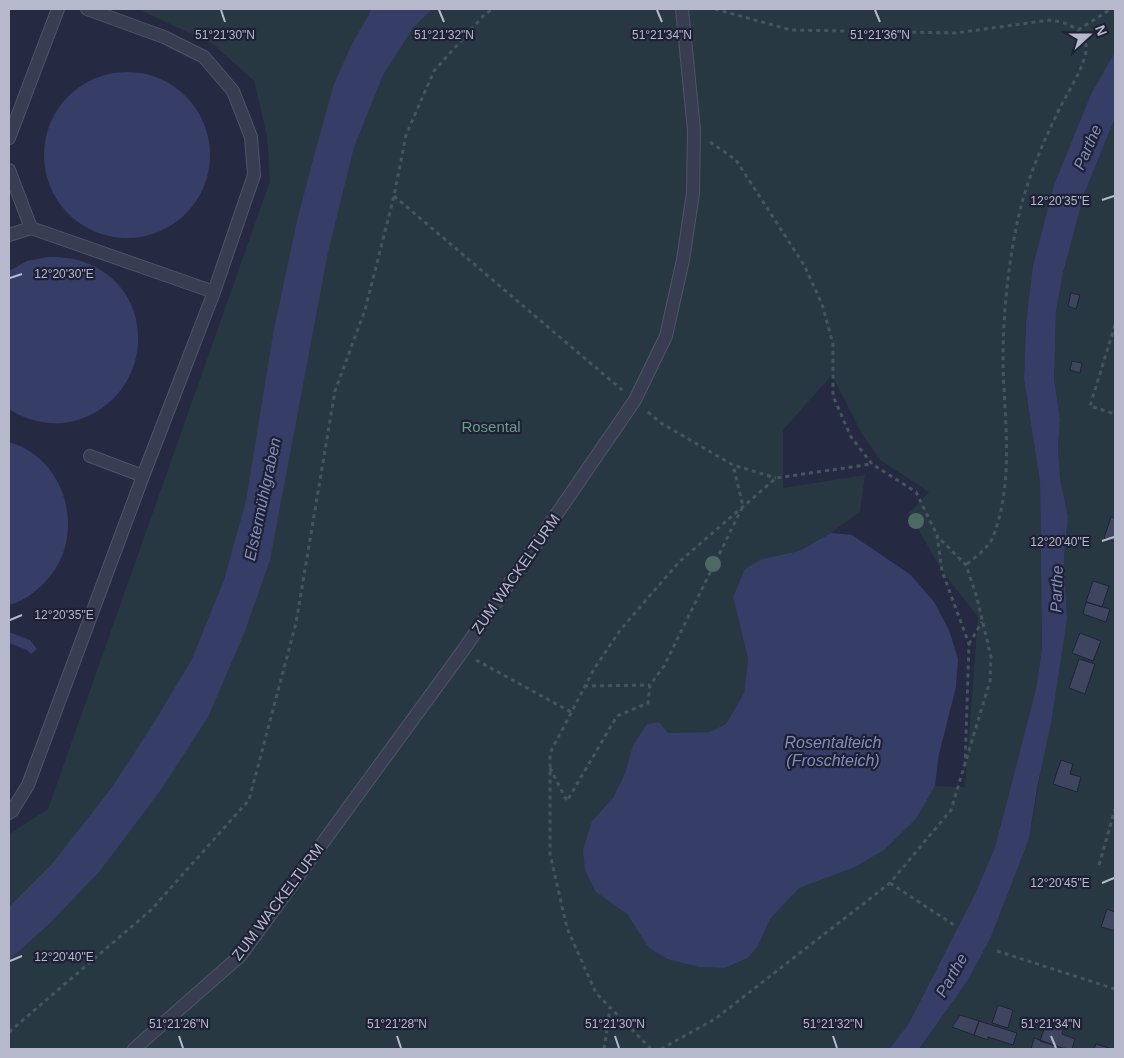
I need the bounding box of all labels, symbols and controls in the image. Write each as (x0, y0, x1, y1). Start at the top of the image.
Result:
north arrow (1064, 10, 1114, 60)
text: N (1092, 23, 1110, 38)
text: 51°21'30"N (195, 28, 255, 42)
text: 51°21'32"N (414, 28, 474, 42)
text: 51°21'34"N (632, 28, 692, 42)
text: 51°21'36"N (850, 28, 910, 42)
water label: Parthe (1070, 122, 1105, 172)
text: 12°20'35"E (1030, 194, 1090, 208)
text: 12°20'30"E (34, 267, 94, 281)
park label: Rosental (461, 418, 521, 435)
water label: Elstermühlgraben (241, 436, 284, 562)
street label: ZUM WACKELTURM (468, 511, 563, 637)
text: 12°20'40"E (1030, 535, 1090, 549)
water label: Parthe (1047, 565, 1066, 613)
text: 12°20'35"E (34, 608, 94, 622)
water label: Rosentalteich (Froschteich) (785, 734, 882, 769)
street label: ZUM WACKELTURM (228, 840, 327, 963)
text: 12°20'45"E (1030, 876, 1090, 890)
text: 12°20'40"E (34, 950, 94, 964)
water label: Parthe (932, 950, 971, 1000)
text: 51°21'26"N (149, 1017, 209, 1031)
text: 51°21'28"N (367, 1017, 427, 1031)
text: 51°21'30"N (585, 1017, 645, 1031)
text: 51°21'32"N (803, 1017, 863, 1031)
text: 51°21'34"N (1021, 1017, 1081, 1031)

